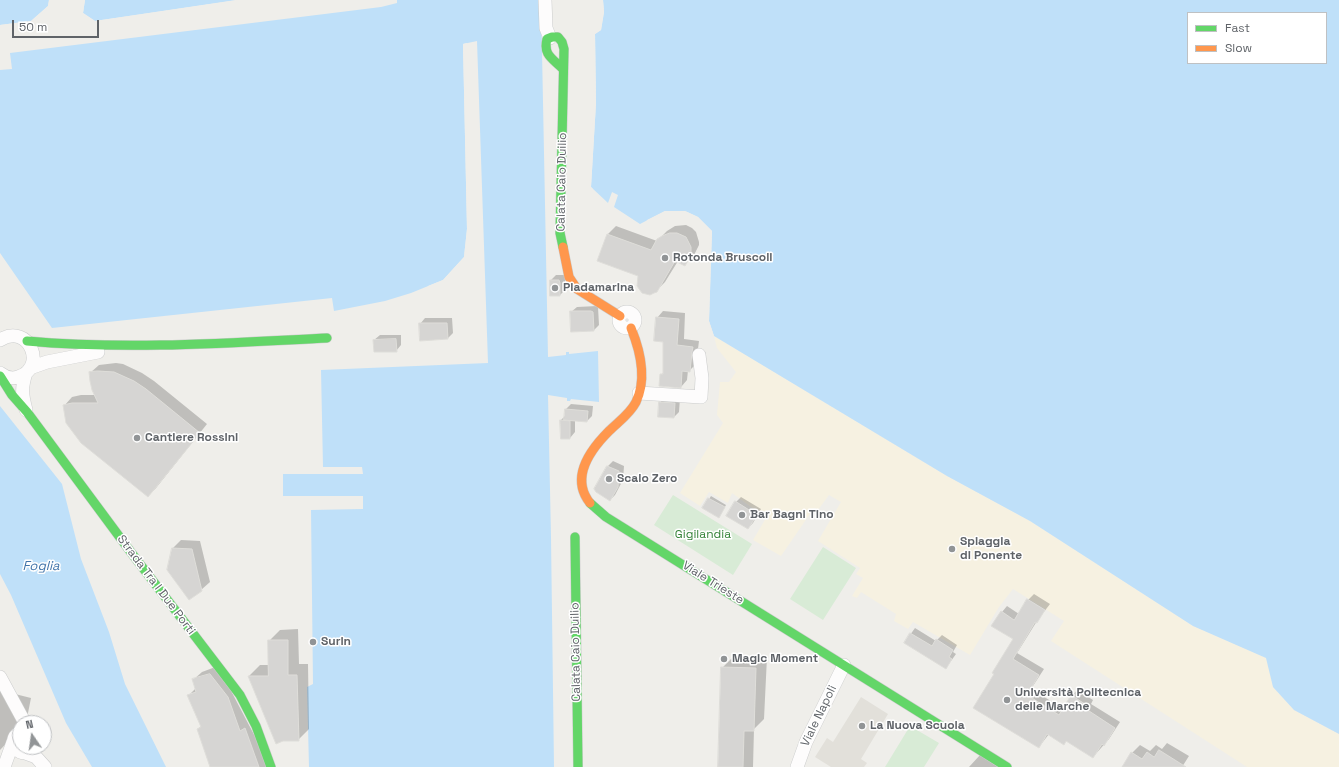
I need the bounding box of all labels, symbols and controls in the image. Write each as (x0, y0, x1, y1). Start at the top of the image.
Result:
scale bar (14, 12, 101, 38)
legend (1187, 12, 1327, 64)
text: 50 m (19, 19, 47, 35)
text: Fast (1225, 20, 1250, 36)
text: Slow (1225, 40, 1252, 56)
street label: Calata Caio Duilio (554, 132, 570, 232)
place label: Rotonda Bruscoli (673, 251, 773, 265)
marker: Rotonda Bruscoli (660, 253, 670, 263)
place label: Piadamarina (563, 281, 634, 295)
marker: Piadamarina (550, 283, 560, 293)
place label: Cantiere Rossini (145, 431, 238, 445)
marker: Cantiere Rossini (132, 433, 142, 443)
place label: Scalo Zero (617, 472, 677, 486)
marker: Scalo Zero (604, 474, 614, 484)
place label: Bar Bagni Tino (750, 508, 834, 522)
marker: Bar Bagni Tino (737, 510, 747, 520)
park label: Gigilandia (675, 528, 731, 542)
street label: Strada Tra I Due Porti (114, 532, 198, 638)
place label: Spiaggia di Ponente (960, 535, 1022, 563)
marker: Spiaggia di Ponente (947, 544, 957, 554)
water label: Foglia (22, 558, 60, 574)
street label: Viale Trieste (680, 558, 746, 608)
street label: Calata Caio Duilio (568, 602, 584, 702)
place label: Surin (321, 635, 351, 649)
marker: Surin (308, 637, 318, 647)
place label: Magic Moment (732, 652, 818, 666)
marker: Magic Moment (719, 654, 729, 664)
street label: Viale Napoli (798, 683, 840, 749)
place label: Università Politecnica delle Marche (1015, 686, 1141, 714)
marker: Università Politecnica delle Marche (1002, 695, 1012, 705)
north arrow (12, 715, 52, 755)
text: N (24, 717, 35, 732)
place label: La Nuova Scuola (870, 719, 965, 733)
marker: La Nuova Scuola (857, 721, 867, 731)

